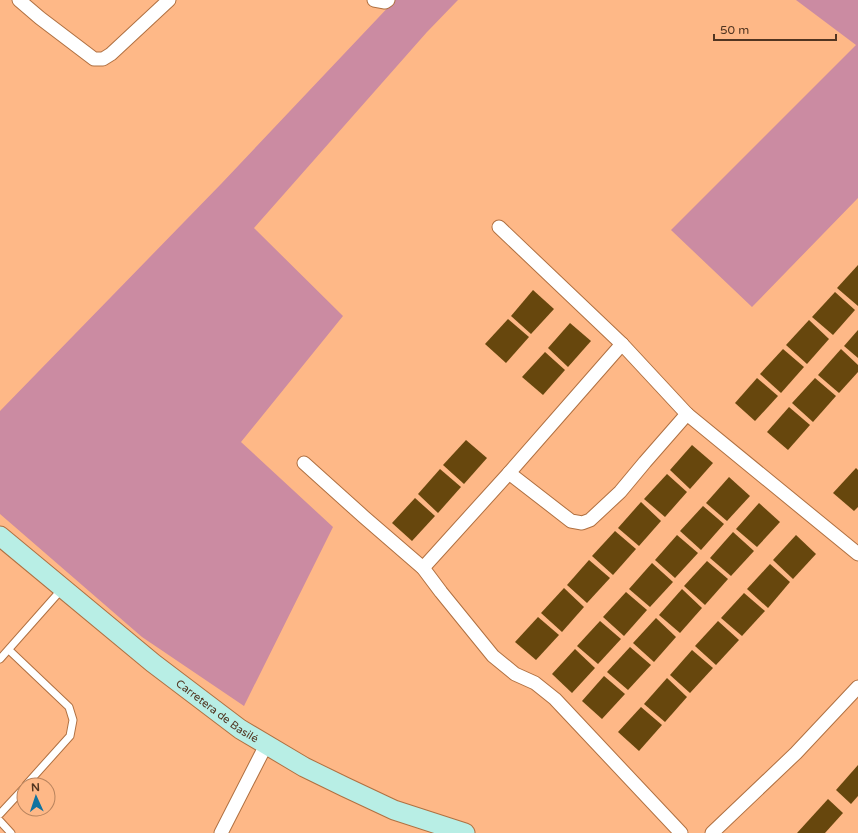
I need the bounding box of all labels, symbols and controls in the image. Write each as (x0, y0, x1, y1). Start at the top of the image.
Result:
scale bar (714, 16, 836, 42)
text: 50 m (720, 23, 749, 37)
street label: Carretera de Basilé (174, 676, 261, 745)
north arrow (16, 777, 56, 817)
text: N (31, 781, 40, 794)

